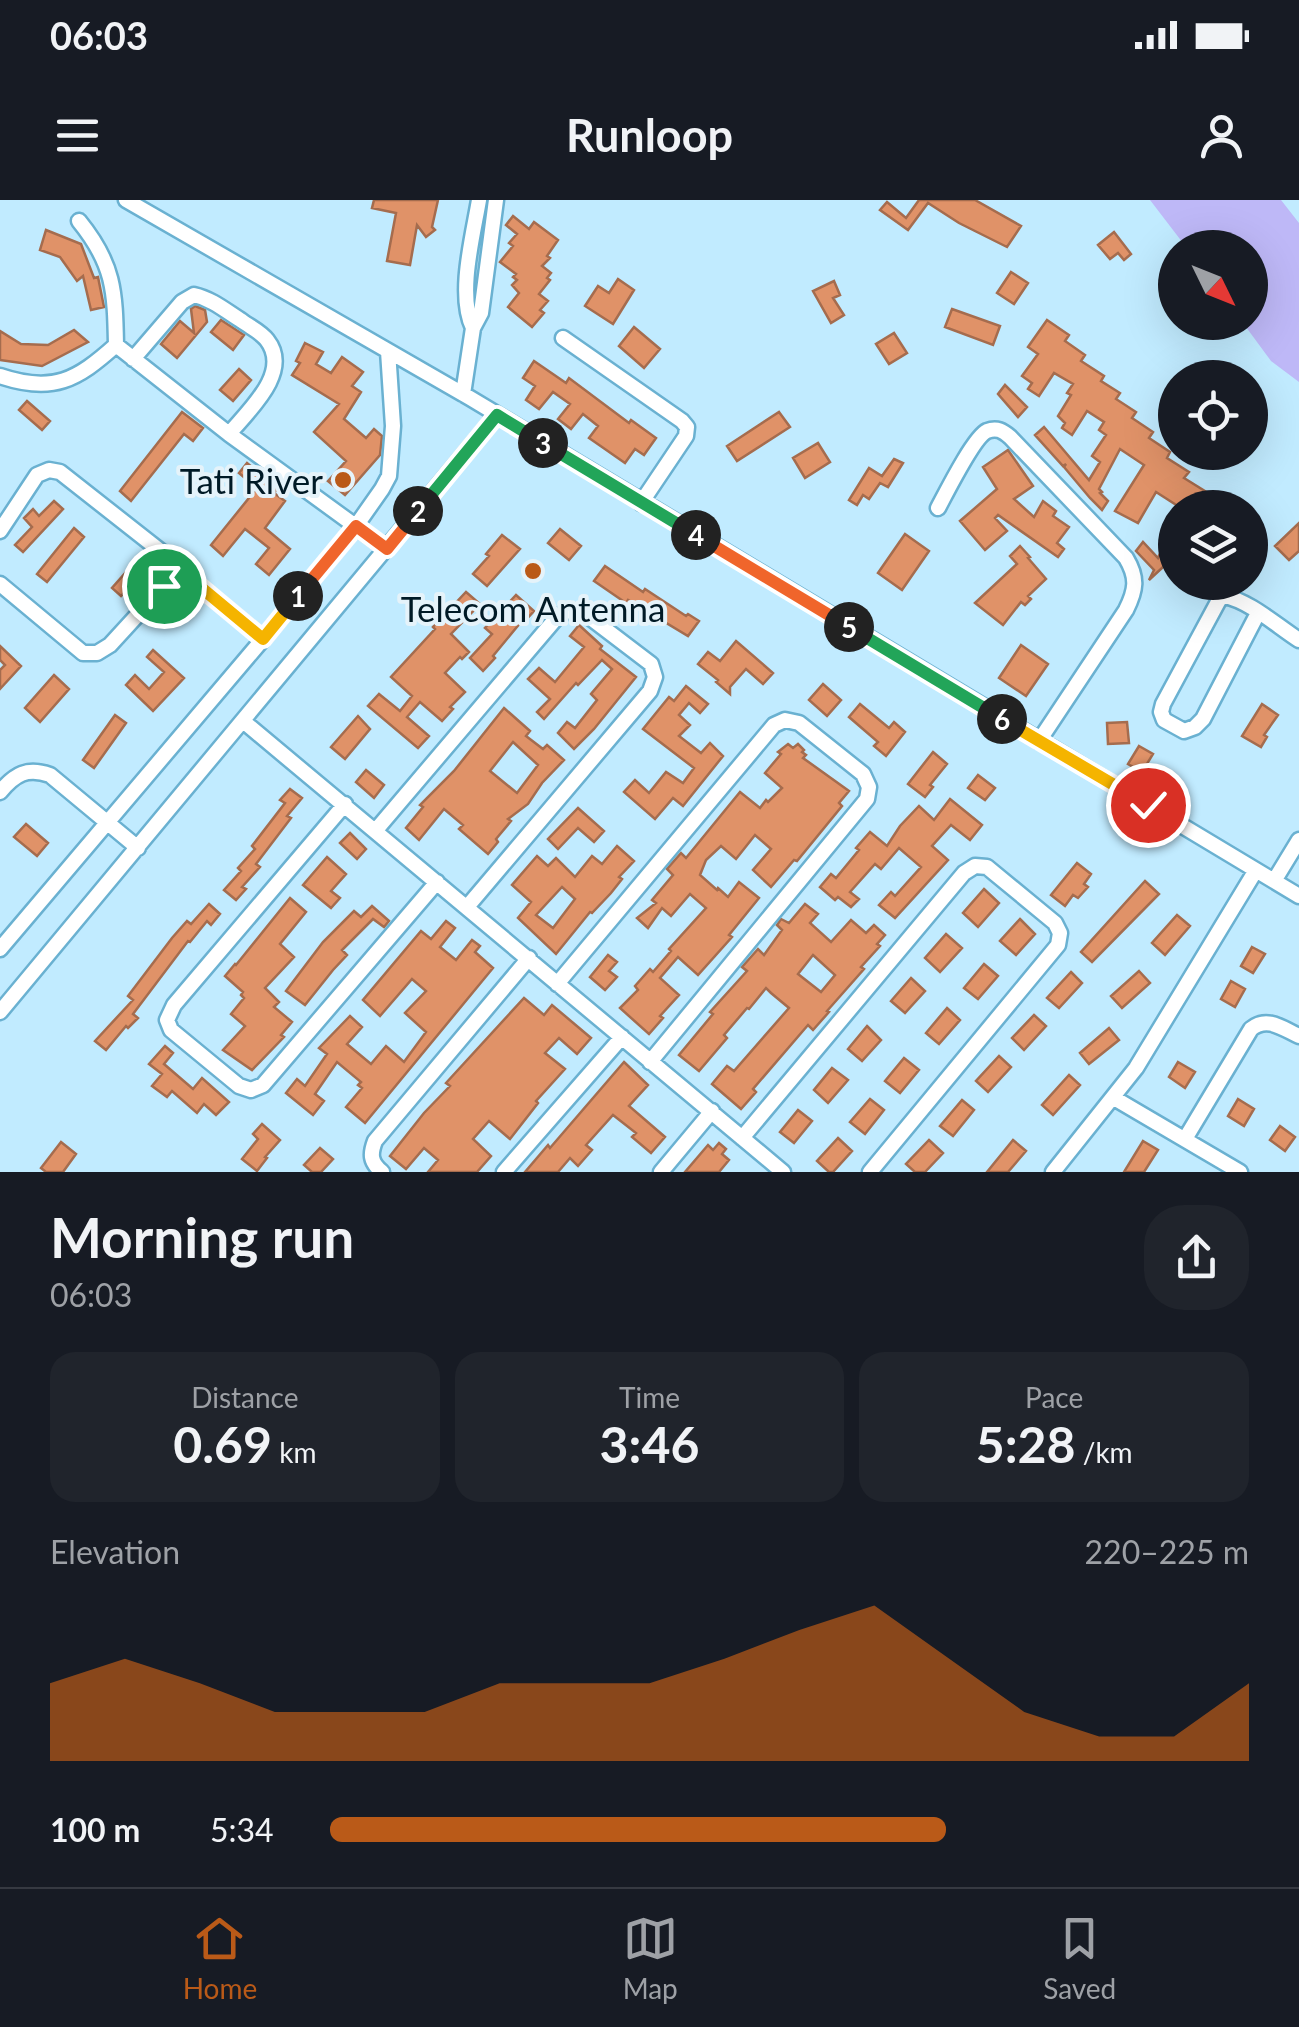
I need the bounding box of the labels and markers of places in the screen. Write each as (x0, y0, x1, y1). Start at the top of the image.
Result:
pin: 3 (518, 418, 568, 468)
place label: Tati River (180, 459, 323, 501)
marker: Tati River (332, 469, 354, 491)
pin: 2 (393, 486, 443, 536)
pin: 4 (671, 510, 721, 560)
pin (122, 544, 207, 629)
marker: Telecom Antenna (522, 560, 544, 582)
pin: 1 (273, 571, 323, 621)
place label: Telecom Antenna (401, 587, 665, 629)
pin: 5 (824, 602, 874, 652)
pin: 6 (977, 694, 1027, 744)
pin (1106, 763, 1191, 848)

